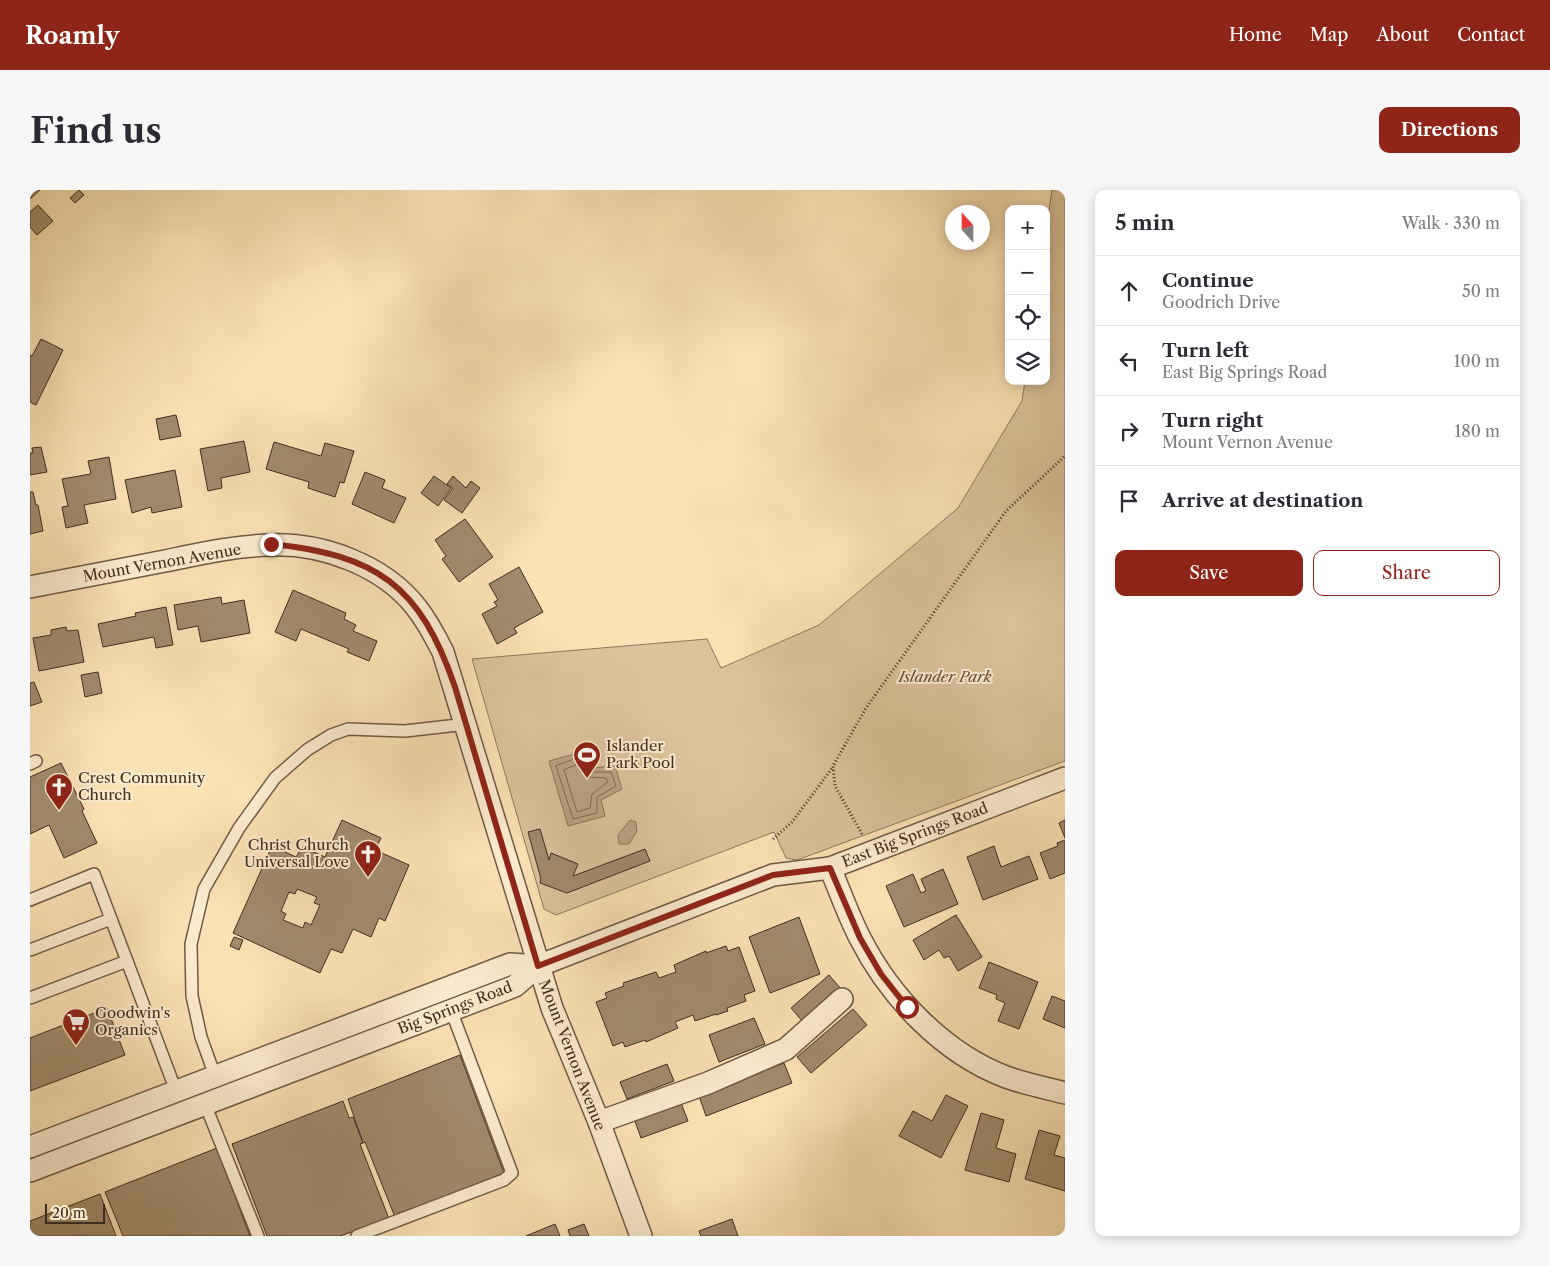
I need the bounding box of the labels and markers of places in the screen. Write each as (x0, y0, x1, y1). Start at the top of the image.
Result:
place label: Islander Park Pool (606, 736, 675, 772)
sports icon: Islander Park Pool (572, 740, 602, 779)
place label: Crest Community Church (78, 768, 206, 804)
church icon: Crest Community Church (44, 772, 74, 811)
place label: Christ Church Universal Love (244, 835, 350, 871)
church icon: Christ Church Universal Love (353, 839, 383, 878)
place label: Goodwin's Organics (95, 1003, 170, 1039)
supermarket icon: Goodwin's Organics (61, 1007, 91, 1046)

